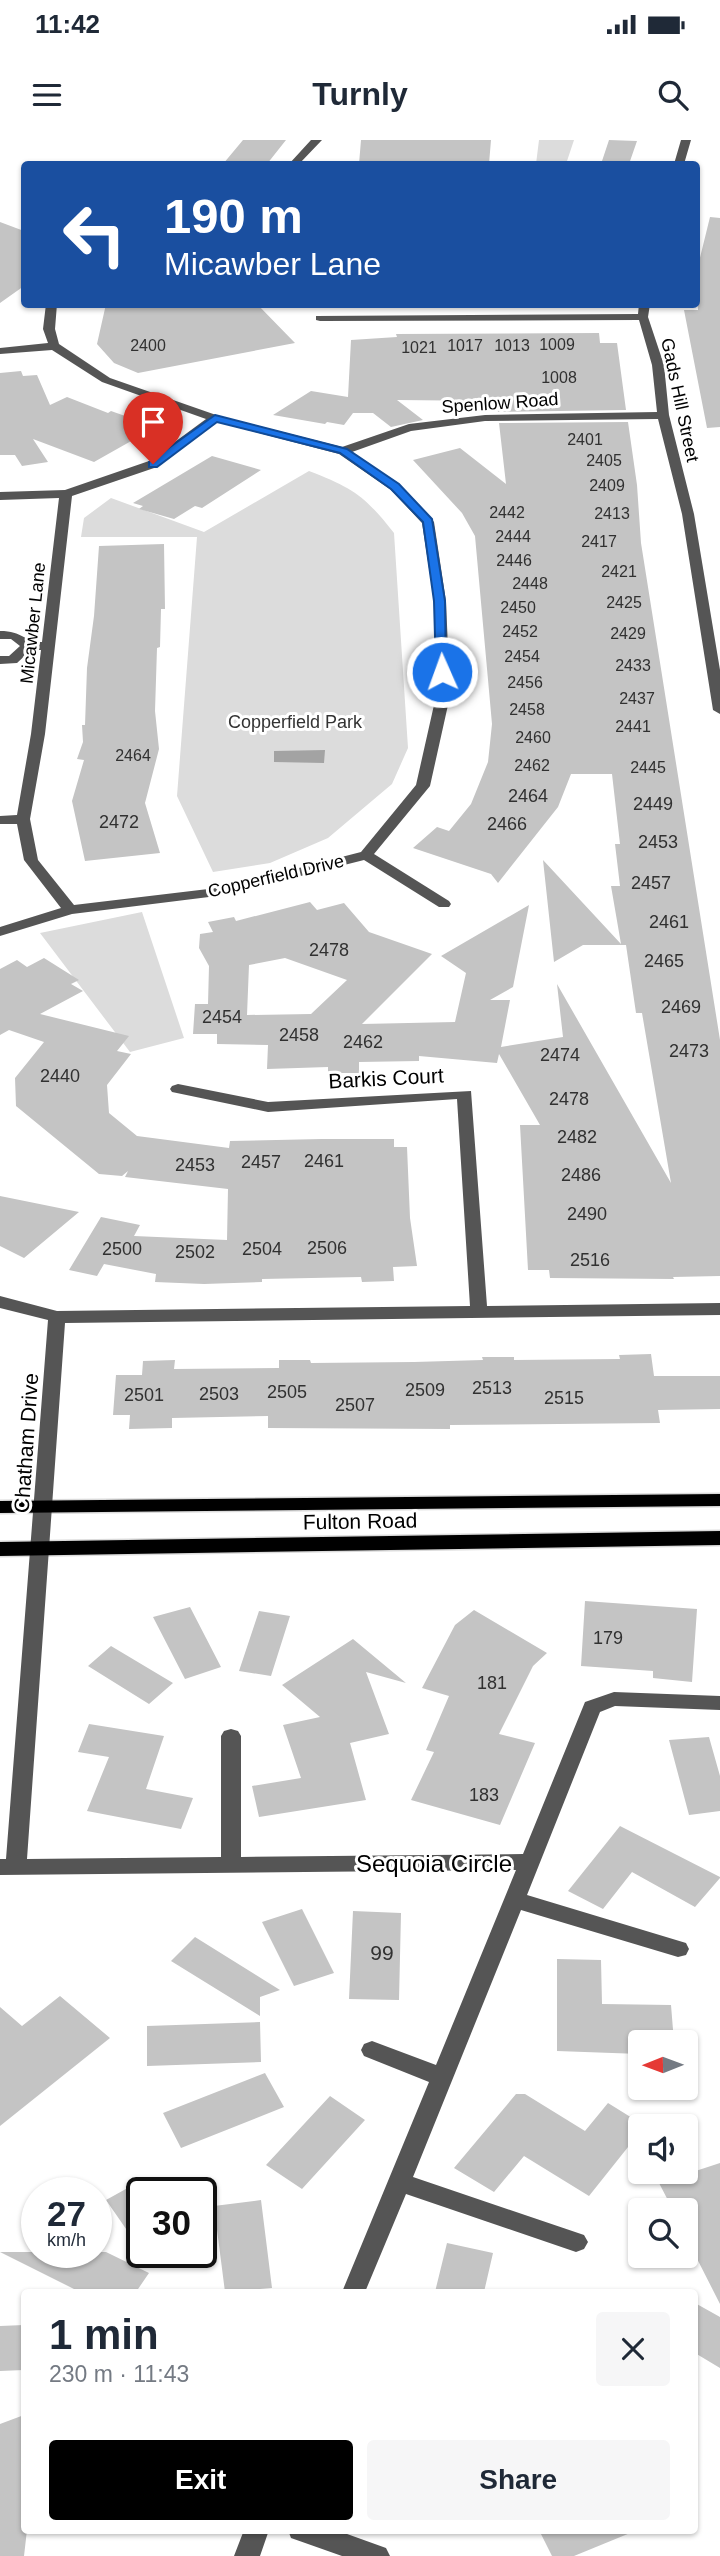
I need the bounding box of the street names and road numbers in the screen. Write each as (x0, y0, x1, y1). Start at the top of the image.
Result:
street label: Gads Hill Street (657, 336, 703, 464)
street label: Spenlow Road (441, 389, 559, 417)
street label: Micawber Lane (17, 561, 49, 685)
street label: Copperfield Drive (206, 851, 346, 901)
street label: Barkis Court (328, 1063, 444, 1093)
street label: Chatham Drive (10, 1372, 42, 1514)
street label: Fulton Road (303, 1509, 417, 1533)
street label: Sequoia Circle (356, 1850, 512, 1877)

